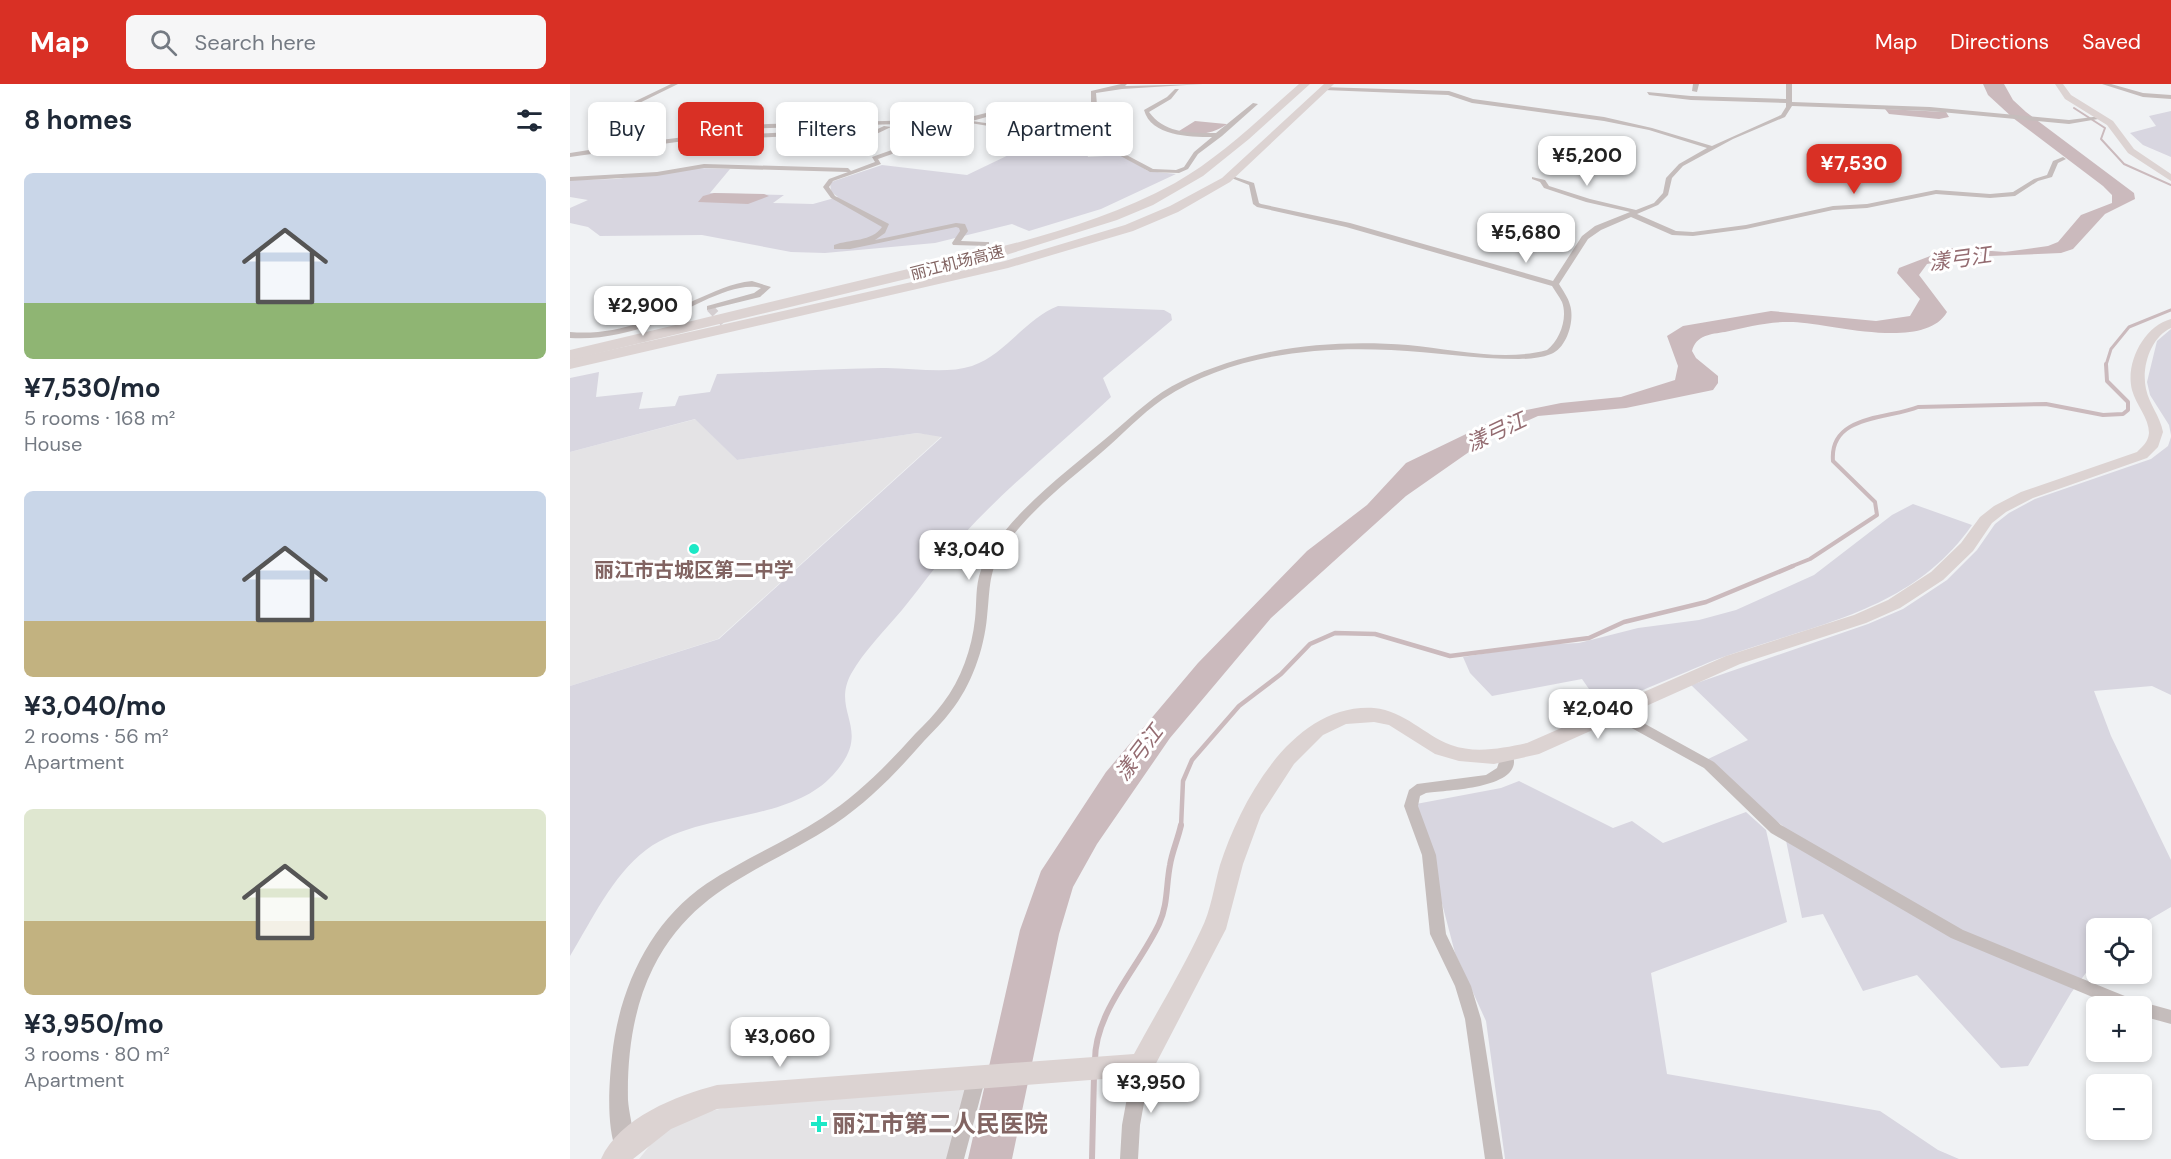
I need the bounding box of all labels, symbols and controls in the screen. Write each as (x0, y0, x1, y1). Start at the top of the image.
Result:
search box (126, 15, 546, 69)
text: Map (30, 24, 90, 61)
icon: search (147, 26, 180, 59)
text: Search here (195, 28, 316, 57)
text: Map (1875, 28, 1917, 56)
text: Directions (1950, 28, 2049, 56)
text: Saved (2082, 28, 2141, 56)
chip: Buy (588, 102, 666, 156)
chip: Rent (678, 102, 764, 156)
chip: Filters (776, 102, 878, 156)
chip: New (890, 102, 974, 156)
chip: Apartment (986, 102, 1133, 156)
text: 8 homes (24, 103, 132, 137)
icon: filters (513, 104, 546, 137)
pin: ¥5,200 (1538, 136, 1636, 187)
text: ¥5,200 (1552, 142, 1622, 168)
pin: ¥7,530 (1805, 144, 1903, 195)
text: ¥7,530 (1821, 150, 1887, 176)
icon: home (231, 212, 339, 320)
pin: ¥5,680 (1477, 213, 1575, 264)
text: ¥5,680 (1491, 219, 1561, 245)
water label: 漾弓江 (1927, 240, 1995, 277)
street label: 丽江机场高速 (908, 241, 1006, 284)
pin: ¥2,900 (594, 286, 692, 337)
text: ¥2,900 (608, 292, 678, 318)
text: ¥7,530/mo (24, 371, 161, 405)
text: 5 rooms · 168 m² (24, 405, 175, 431)
water label: 漾弓江 (1462, 405, 1532, 458)
text: House (24, 431, 82, 457)
icon: home (231, 530, 339, 638)
pin: ¥3,040 (920, 530, 1018, 581)
text: ¥3,040 (933, 536, 1005, 562)
marker: 丽江市古城区第二中学 (687, 542, 701, 556)
place label: 丽江市古城区第二中学 (594, 557, 794, 583)
text: ¥3,040/mo (24, 689, 166, 723)
pin: ¥2,040 (1549, 689, 1647, 740)
text: ¥2,040 (1563, 695, 1633, 721)
water label: 漾弓江 (1109, 718, 1170, 787)
text: 2 rooms · 56 m² (24, 723, 169, 749)
text: Apartment (24, 749, 124, 775)
icon: home (231, 848, 339, 956)
map controls (2086, 918, 2152, 1140)
button: locate (2086, 918, 2152, 984)
button: + (2086, 996, 2152, 1062)
text: ¥3,950/mo (24, 1007, 164, 1041)
pin: ¥3,060 (731, 1017, 829, 1068)
text: ¥3,060 (745, 1023, 815, 1049)
text: 3 rooms · 80 m² (24, 1041, 170, 1067)
pin: ¥3,950 (1102, 1063, 1200, 1114)
text: Apartment (24, 1067, 124, 1093)
text: ¥3,950 (1116, 1069, 1186, 1095)
button: − (2086, 1074, 2152, 1140)
place label: 丽江市第二人民医院 (832, 1108, 1048, 1139)
marker: 丽江市第二人民医院 (810, 1115, 828, 1133)

